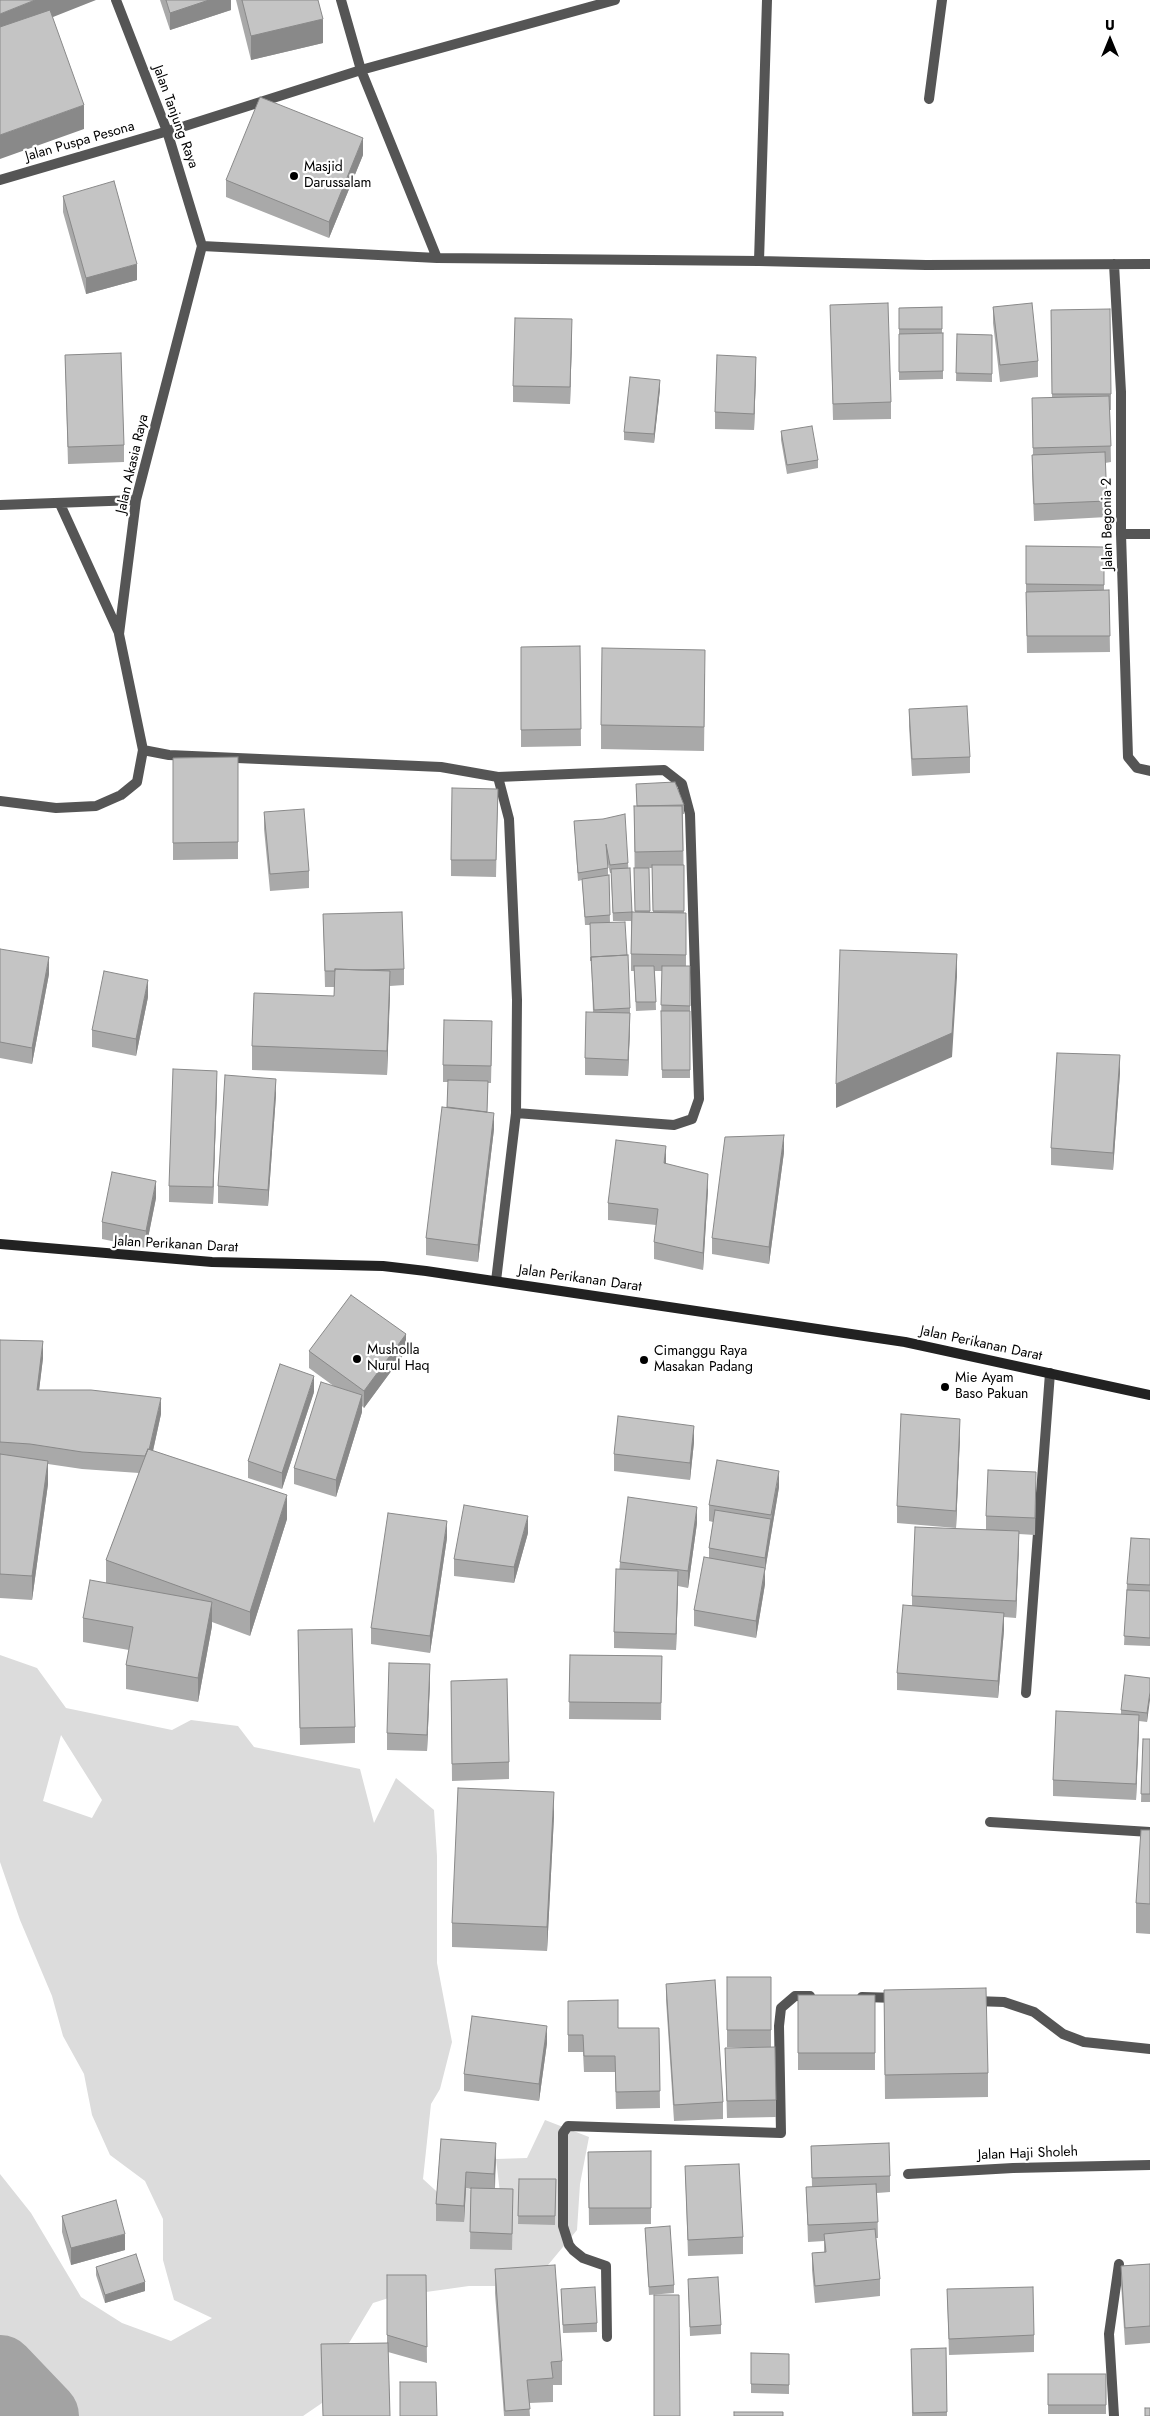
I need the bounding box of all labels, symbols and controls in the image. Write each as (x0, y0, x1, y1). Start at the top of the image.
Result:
north arrow (1085, 15, 1135, 65)
text: U (1105, 15, 1115, 35)
street label: Jalan Tanjung Raya (149, 63, 201, 171)
street label: Jalan Puspa Pesona (24, 118, 136, 166)
place label: Masjid Darussalam (304, 160, 371, 192)
marker: Masjid Darussalam (288, 170, 300, 182)
street label: Jalan Akasia Raya (113, 413, 153, 515)
street label: Jalan Begonia 2 (1099, 478, 1117, 570)
street label: Jalan Perikanan Darat (114, 1233, 238, 1257)
street label: Jalan Perikanan Darat (517, 1262, 643, 1296)
street label: Jalan Perikanan Darat (919, 1323, 1043, 1365)
place label: Musholla Nurul Haq (367, 1343, 429, 1375)
place label: Cimanggu Raya Masakan Padang (654, 1344, 753, 1376)
marker: Musholla Nurul Haq (351, 1353, 363, 1365)
marker: Cimanggu Raya Masakan Padang (638, 1354, 650, 1366)
place label: Mie Ayam Baso Pakuan (955, 1371, 1028, 1404)
marker: Mie Ayam Baso Pakuan (939, 1381, 951, 1393)
street label: Jalan Haji Sholeh (978, 2144, 1078, 2164)

